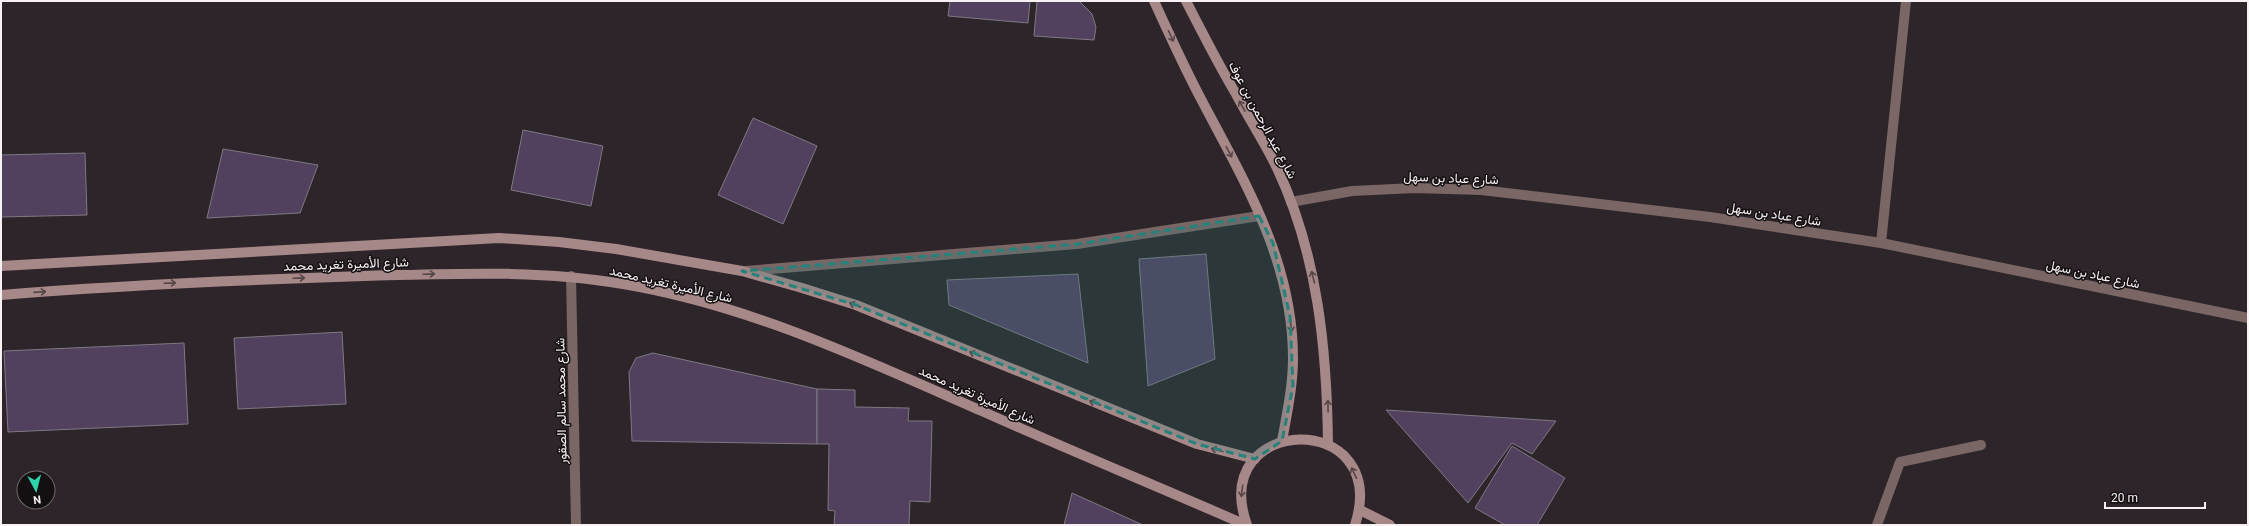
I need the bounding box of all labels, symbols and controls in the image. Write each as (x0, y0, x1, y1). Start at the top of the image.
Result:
one-way arrow (1168, 30, 1175, 42)
street label: شارع عبد الرحمن بن عوف (1224, 59, 1300, 182)
one-way arrow (1238, 100, 1246, 112)
one-way arrow (1226, 146, 1234, 158)
street label: شارع عباد بن سهل (1403, 169, 1499, 189)
street label: شارع عباد بن سهل (1725, 199, 1822, 231)
street label: شارع الأميرة تغريد محمد (283, 254, 409, 276)
street label: شارع عباد بن سهل (2044, 257, 2141, 293)
street label: شارع الأميرة تغريد محمد (608, 263, 734, 307)
one-way arrow (422, 270, 435, 278)
one-way arrow (1309, 271, 1316, 284)
one-way arrow (292, 274, 305, 282)
one-way arrow (163, 279, 176, 287)
one-way arrow (33, 288, 46, 295)
one-way arrow (849, 301, 861, 309)
one-way arrow (1288, 319, 1295, 332)
street label: شارع محمد سالم الصقور (552, 338, 572, 465)
one-way arrow (970, 350, 982, 357)
street label: شارع الأميرة تغريد محمد (916, 363, 1038, 429)
one-way arrow (1090, 399, 1102, 407)
one-way arrow (1324, 400, 1332, 413)
one-way arrow (1210, 445, 1223, 453)
one-way arrow (1350, 467, 1357, 479)
north arrow (16, 470, 56, 510)
one-way arrow (1238, 484, 1246, 497)
scale bar (2105, 484, 2205, 510)
text: 20 m (2111, 491, 2138, 505)
text: N (32, 493, 42, 506)

